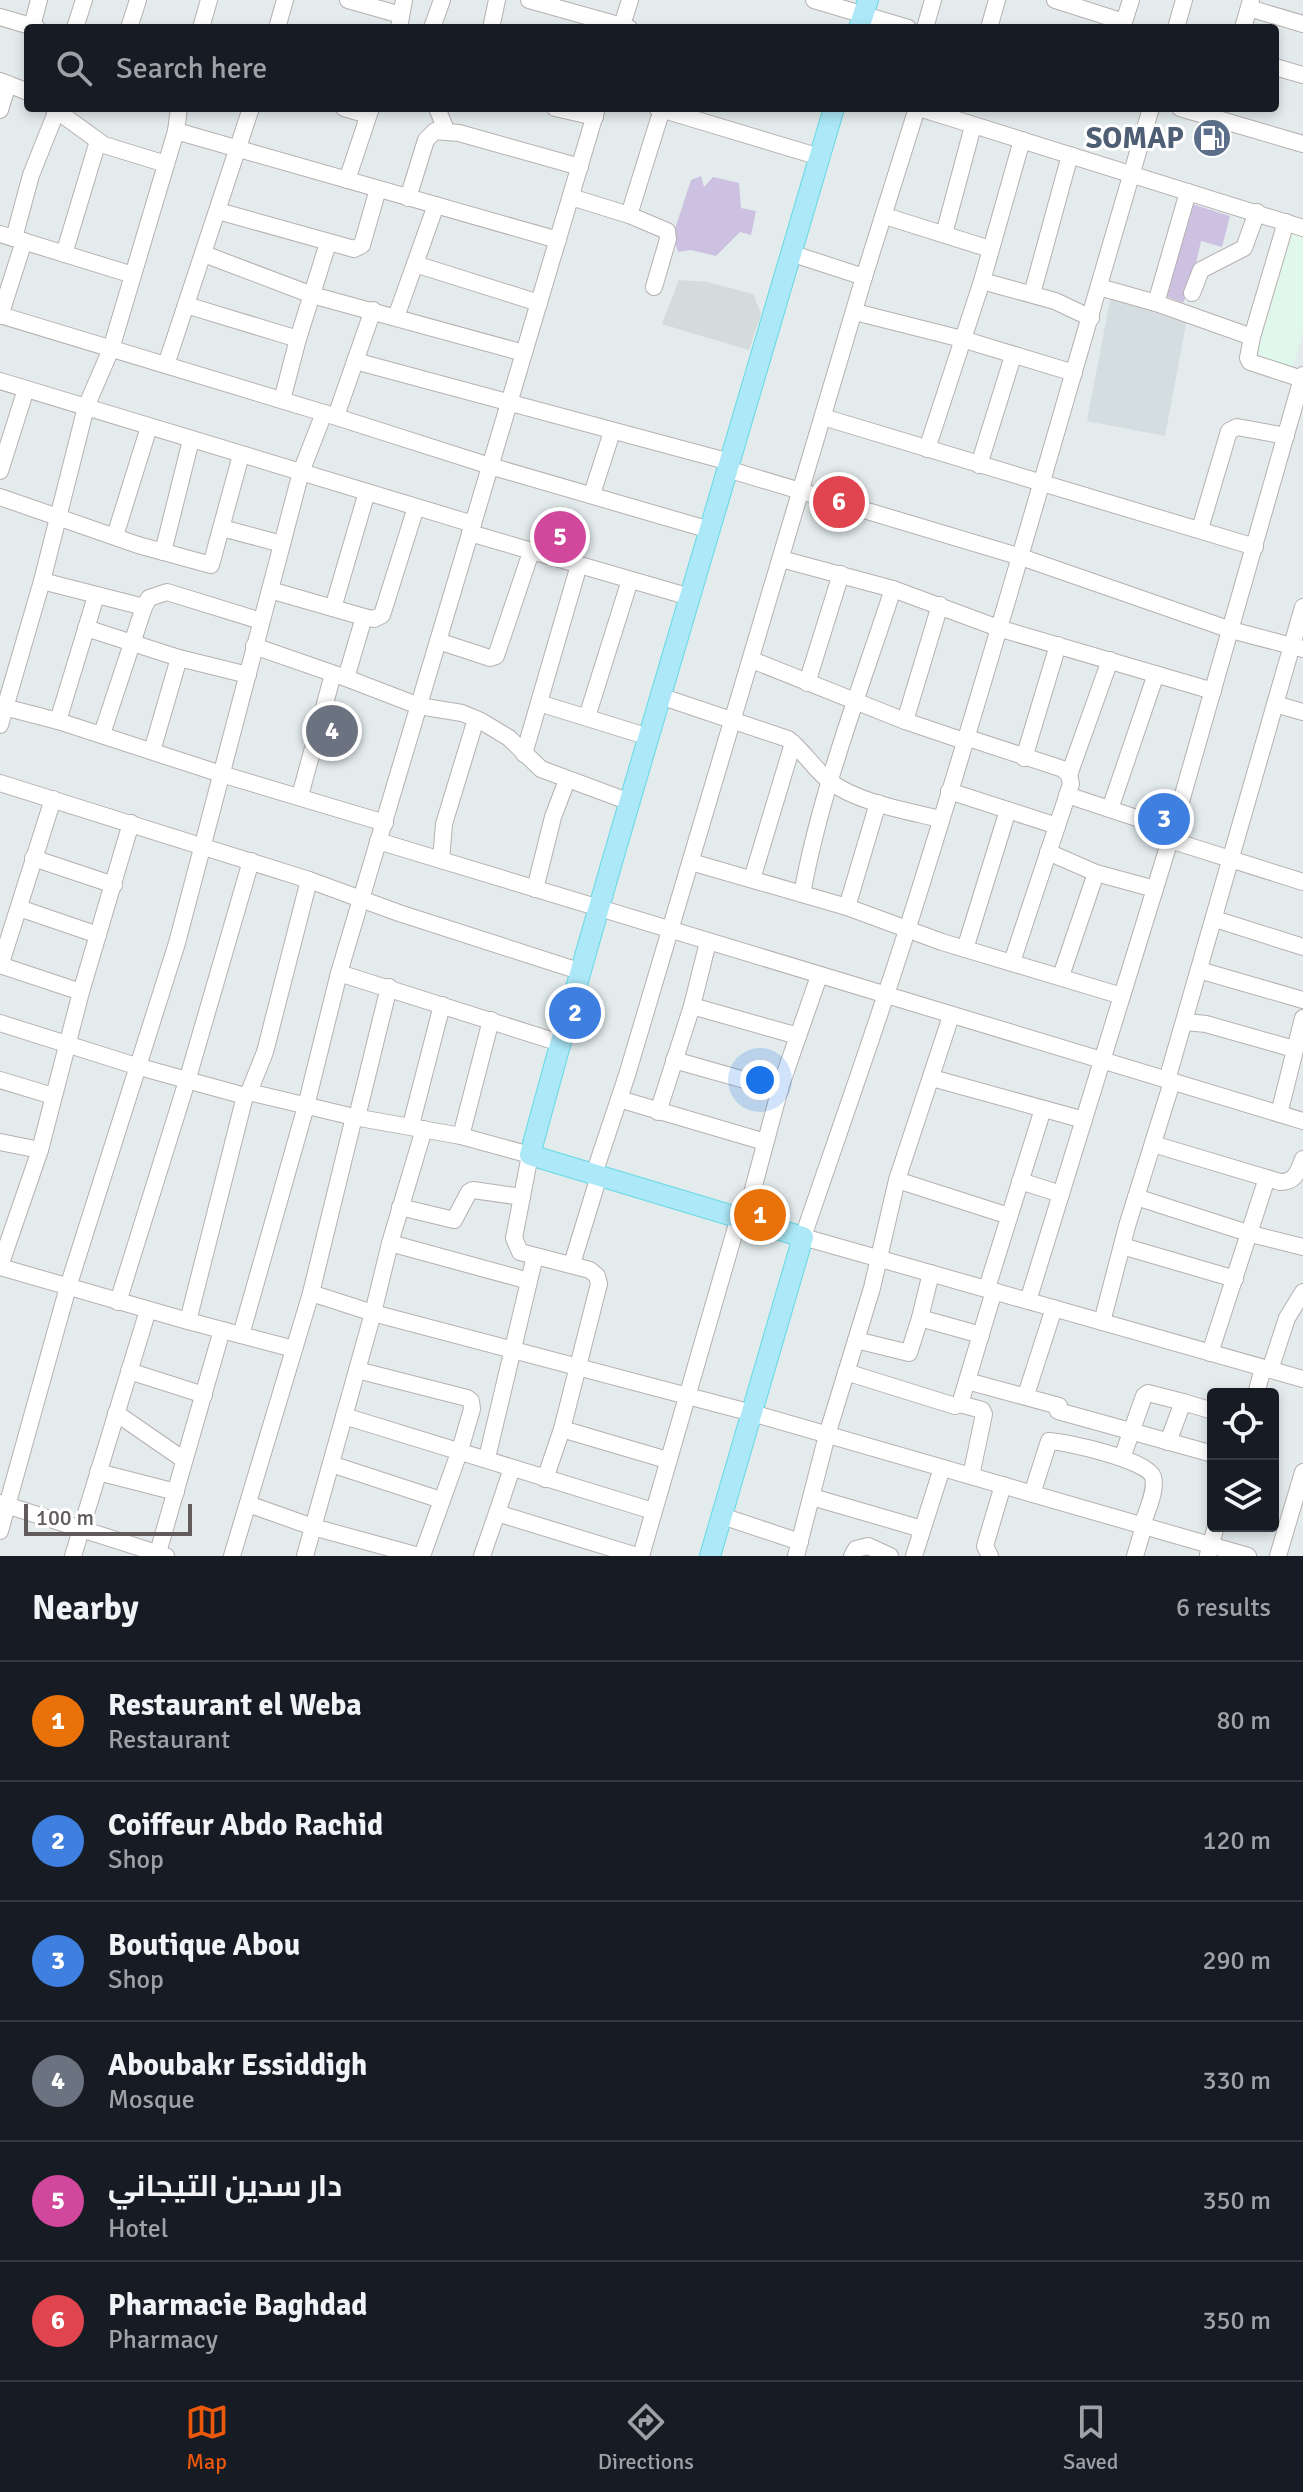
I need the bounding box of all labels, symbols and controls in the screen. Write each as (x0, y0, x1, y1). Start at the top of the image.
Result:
search box (24, 24, 1279, 112)
icon: search (52, 46, 96, 90)
text: Search here (116, 50, 267, 87)
fuel station icon: SOMAP (1191, 117, 1233, 159)
place label: SOMAP (1086, 120, 1184, 157)
pin: 6 (813, 472, 865, 532)
pin: 5 (534, 507, 586, 567)
pin: 4 (306, 701, 358, 761)
pin: 3 (1138, 789, 1190, 849)
pin: 2 (549, 983, 601, 1043)
your location (740, 1060, 780, 1100)
pin: 1 (734, 1185, 786, 1245)
map controls (1207, 1388, 1279, 1532)
button: locate (1207, 1388, 1279, 1460)
button: layers (1207, 1460, 1279, 1532)
scale bar (24, 1500, 192, 1536)
text: 100 m (36, 1504, 94, 1531)
text: Nearby (32, 1587, 139, 1629)
text: 6 results (1176, 1592, 1271, 1624)
text: Restaurant el Weba (108, 1687, 362, 1724)
text: 1 (51, 1705, 65, 1737)
text: 80 m (1216, 1705, 1271, 1737)
text: Restaurant (108, 1724, 230, 1756)
text: Coiffeur Abdo Rachid (108, 1807, 383, 1844)
text: 2 (51, 1825, 65, 1857)
text: 120 m (1202, 1825, 1271, 1857)
text: Shop (108, 1844, 164, 1876)
text: Boutique Abou (108, 1927, 300, 1964)
text: 3 (51, 1945, 65, 1977)
text: 290 m (1202, 1945, 1271, 1977)
text: Shop (108, 1964, 164, 1996)
text: Aboubakr Essiddigh (108, 2047, 367, 2084)
text: 4 (51, 2065, 65, 2097)
text: 330 m (1202, 2065, 1271, 2097)
text: Mosque (108, 2084, 195, 2116)
text: دار سدين التيجاني (108, 2168, 342, 2205)
text: 5 (51, 2185, 65, 2217)
text: 350 m (1202, 2185, 1271, 2217)
text: Hotel (108, 2213, 168, 2245)
text: Pharmacie Baghdad (108, 2287, 367, 2324)
text: 6 (51, 2305, 65, 2337)
text: 350 m (1202, 2305, 1271, 2337)
text: Pharmacy (108, 2324, 218, 2356)
tab: Map (185, 2400, 229, 2475)
tab: Directions (598, 2400, 694, 2475)
tab: Saved (1063, 2400, 1118, 2475)

